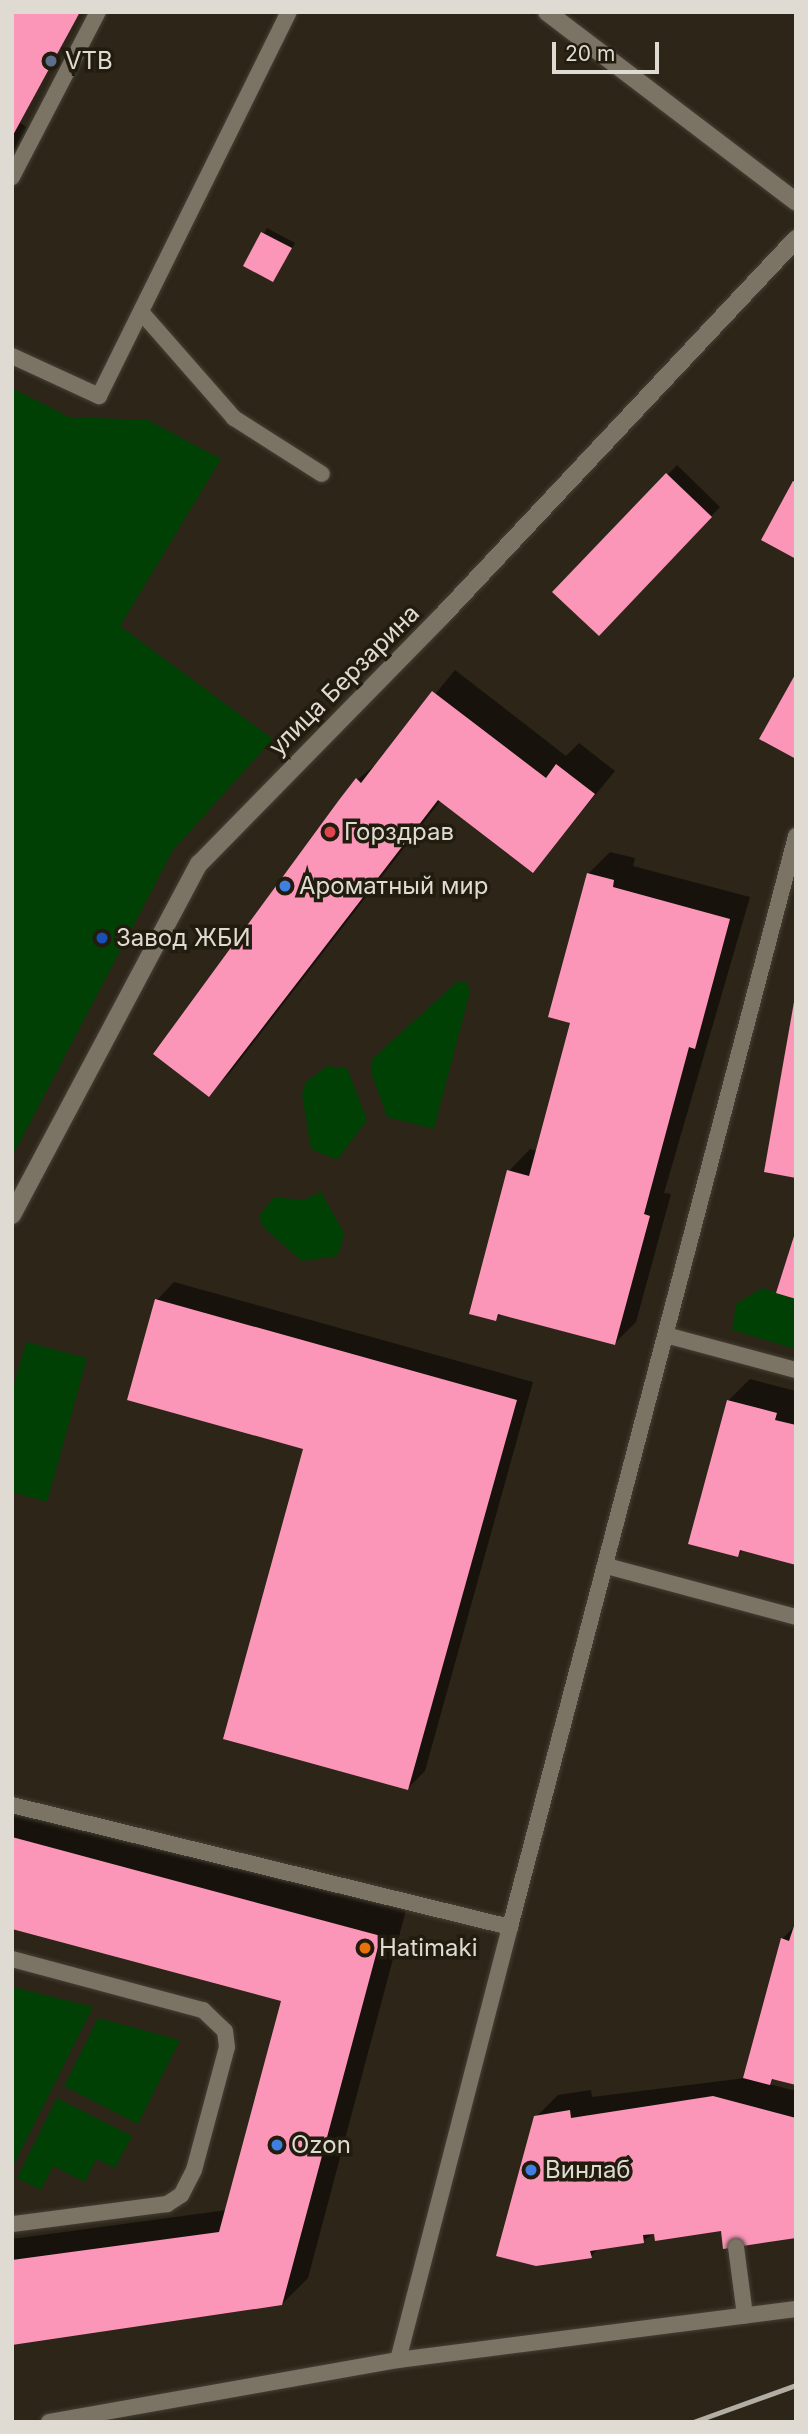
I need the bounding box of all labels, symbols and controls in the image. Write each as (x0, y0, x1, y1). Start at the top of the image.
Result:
scale bar (556, 28, 663, 72)
text: 20 m (565, 41, 615, 66)
place label: VTB (65, 47, 113, 75)
marker: VTB (43, 53, 59, 69)
street label: улица Берзарина (263, 599, 425, 761)
place label: Горздрав (344, 818, 454, 846)
marker: Горздрав (322, 824, 338, 840)
place label: Ароматный мир (299, 872, 488, 900)
marker: Ароматный мир (277, 878, 293, 894)
place label: Завод ЖБИ (116, 924, 251, 952)
marker: Завод ЖБИ (94, 930, 110, 946)
place label: Hatimaki (379, 1934, 477, 1962)
marker: Hatimaki (357, 1940, 373, 1956)
place label: Ozon (291, 2131, 351, 2159)
marker: Ozon (269, 2137, 285, 2153)
place label: Винлаб (545, 2156, 631, 2184)
marker: Винлаб (523, 2162, 539, 2178)

